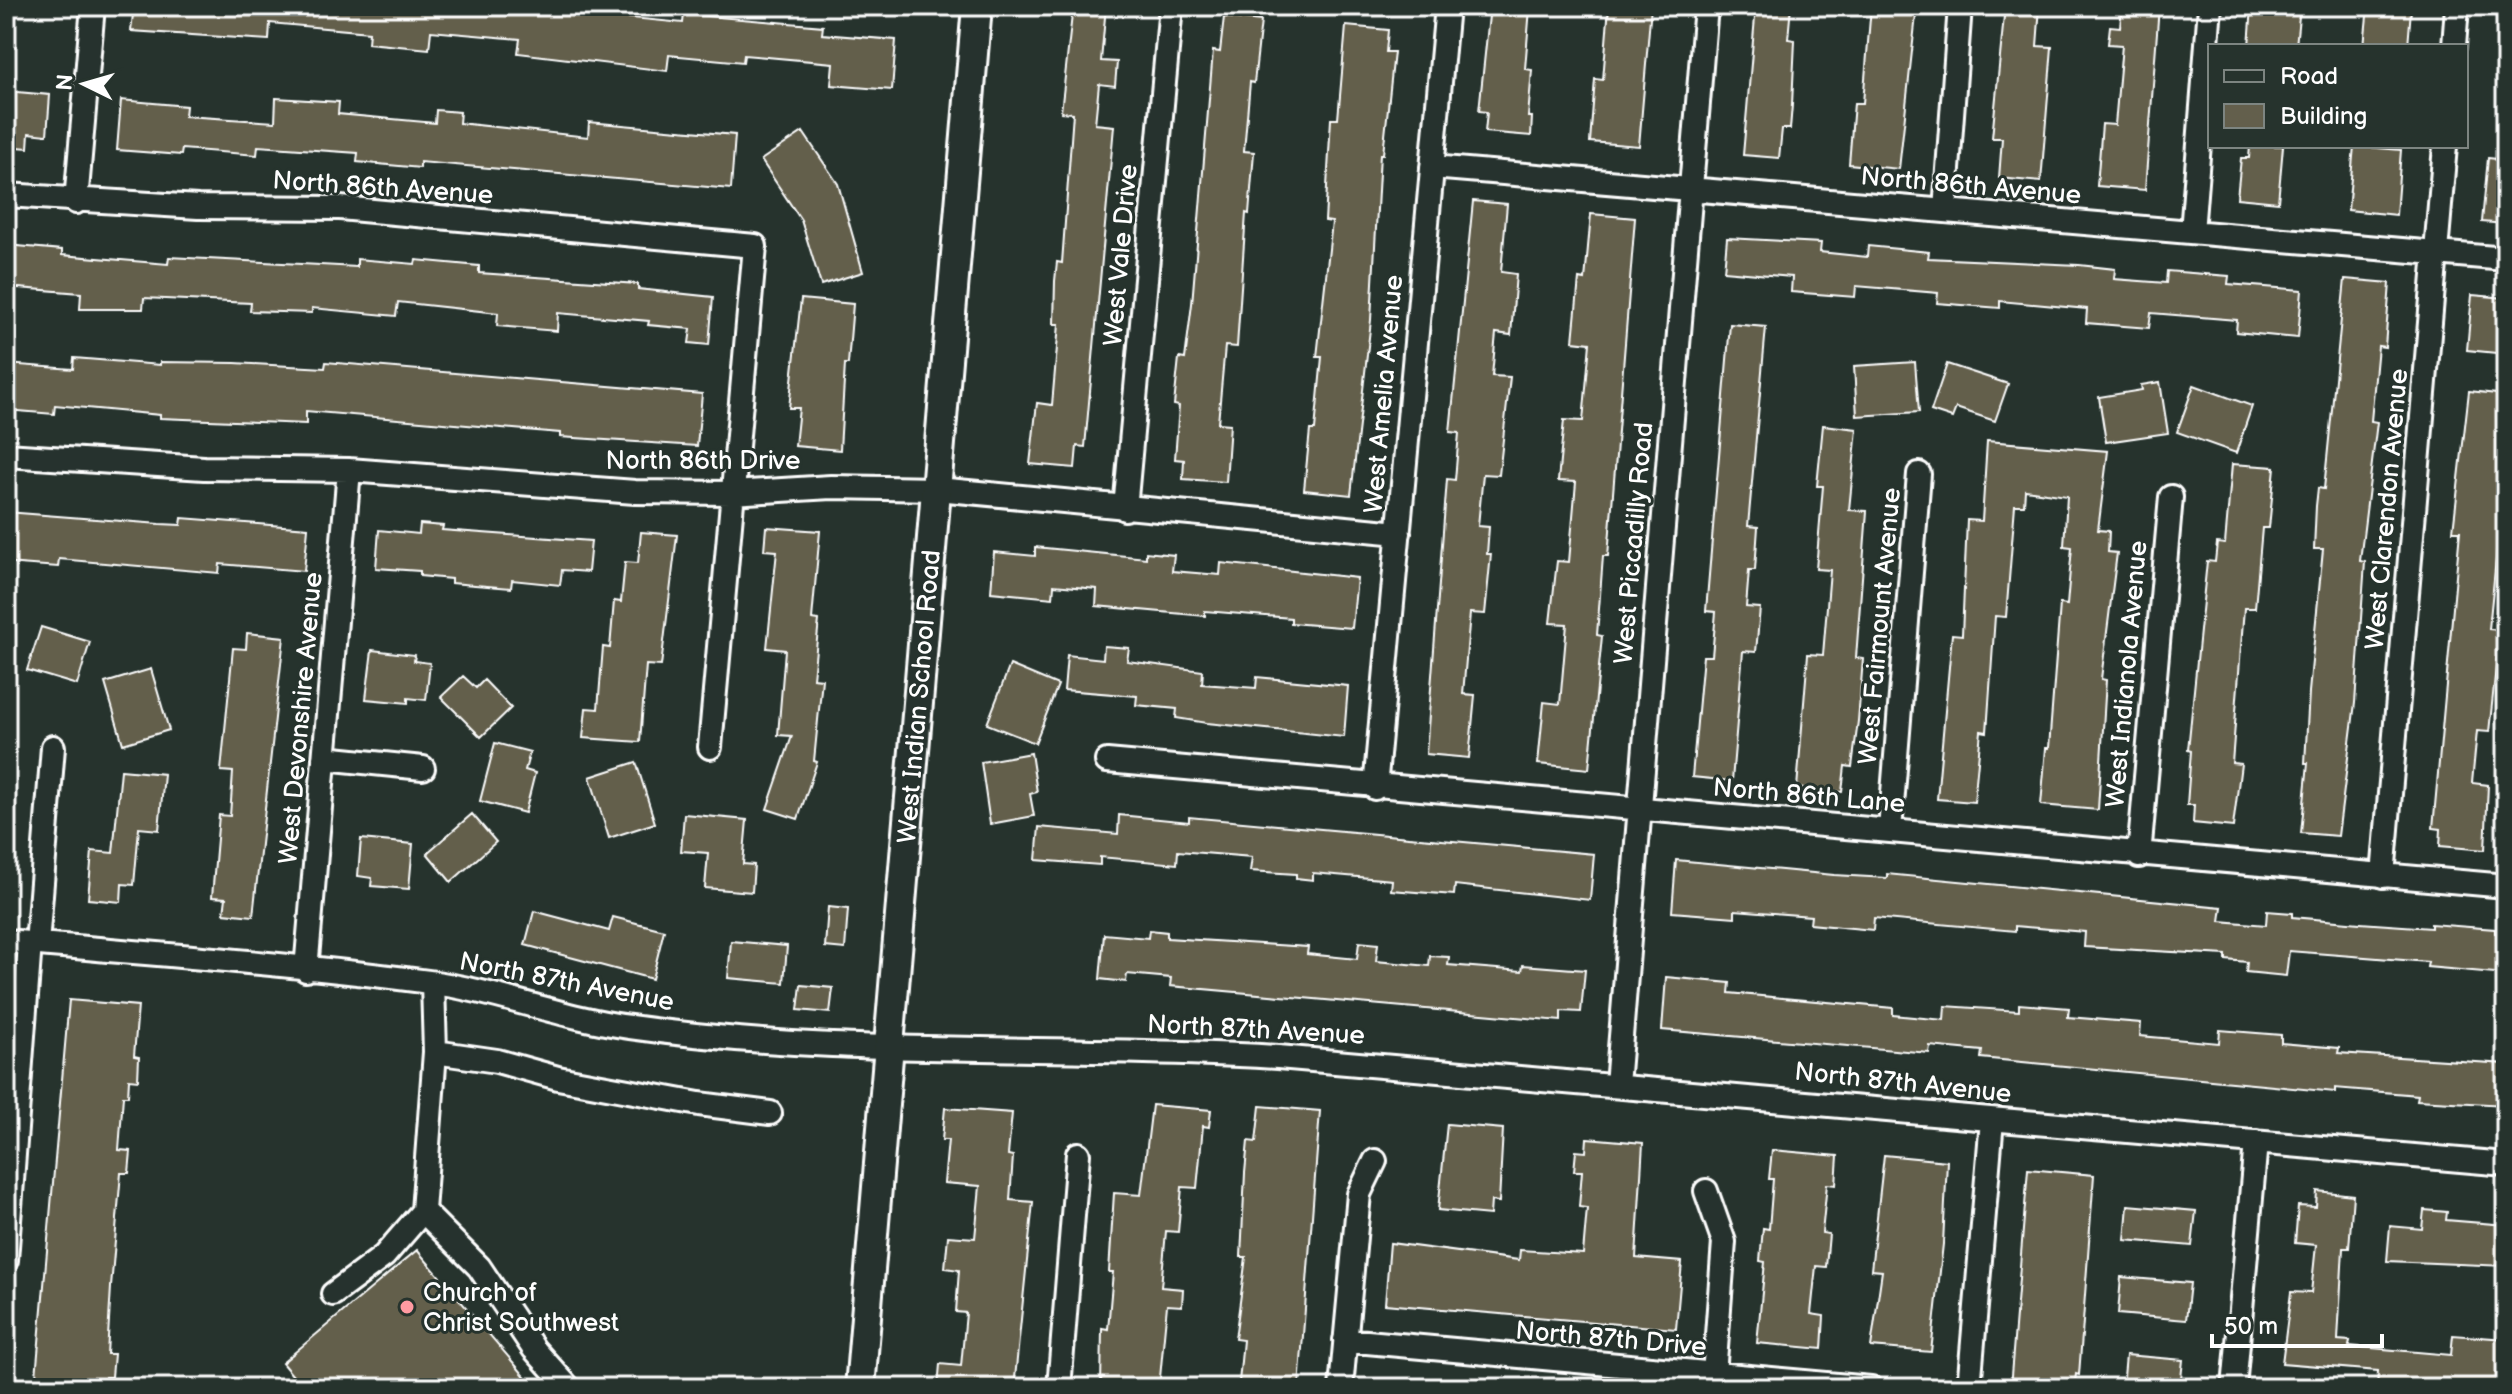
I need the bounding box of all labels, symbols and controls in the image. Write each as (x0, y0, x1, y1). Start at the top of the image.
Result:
north arrow (44, 44, 124, 124)
legend (2208, 44, 2468, 148)
text: Road (2280, 62, 2338, 91)
text: N (51, 73, 80, 92)
text: Building (2280, 102, 2367, 131)
street label: North 86th Avenue (1859, 161, 2082, 212)
street label: West Vale Drive (1098, 163, 1145, 347)
street label: North 86th Avenue (272, 165, 494, 212)
street label: West Amelia Avenue (1359, 274, 1410, 515)
street label: West Clarendon Avenue (2360, 367, 2415, 651)
street label: West Piccadilly Road (1608, 421, 1661, 665)
street label: North 86th Drive (606, 446, 800, 477)
street label: West Fairmount Avenue (1853, 486, 1908, 766)
street label: West Indianola Avenue (2100, 539, 2155, 809)
street label: West Indian School Road (892, 549, 948, 845)
street label: West Devonshire Avenue (273, 571, 330, 865)
street label: North 86th Lane (1712, 773, 1906, 820)
street label: North 87th Avenue (457, 946, 677, 1018)
street label: North 87th Avenue (1146, 1009, 1366, 1052)
street label: North 87th Avenue (1793, 1057, 2013, 1110)
place label: Church of Christ Southwest (423, 1278, 619, 1339)
marker: Church of Christ Southwest (398, 1298, 416, 1316)
scale bar (2212, 1298, 2382, 1348)
text: 50 m (2224, 1312, 2278, 1341)
street label: North 87th Drive (1514, 1316, 1708, 1363)

